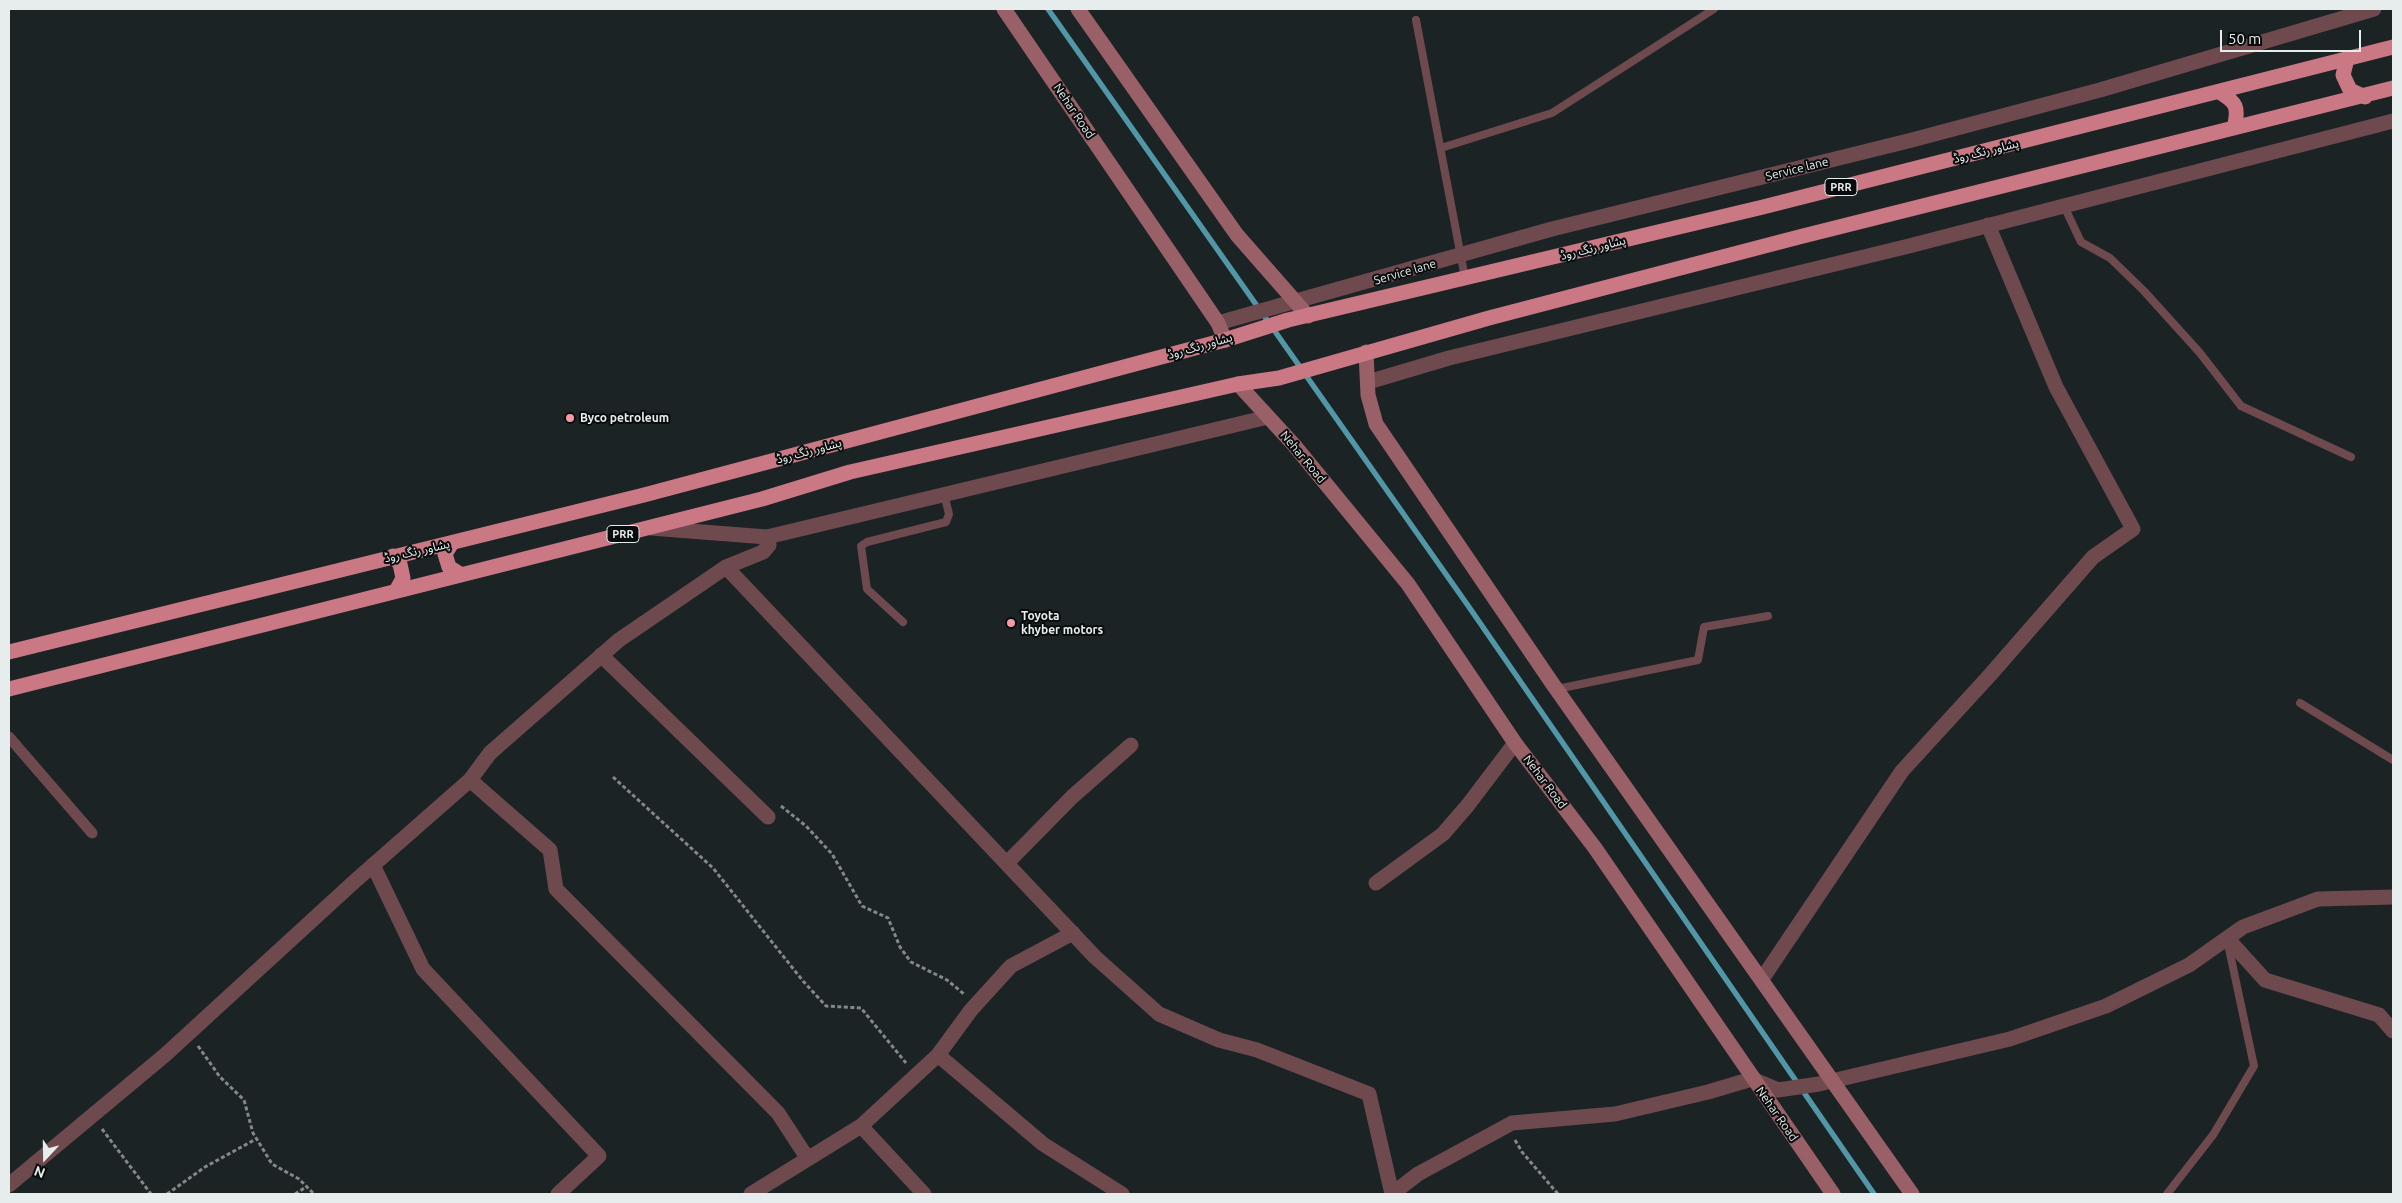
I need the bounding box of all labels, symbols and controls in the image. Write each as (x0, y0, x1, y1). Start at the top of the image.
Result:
scale bar (2222, 20, 2363, 52)
text: 50 m (2228, 30, 2261, 47)
street label: Nehar Road (1050, 81, 1098, 141)
street label: پشاور رنگ روڈ (1952, 136, 2020, 166)
street label: Service lane (1764, 154, 1830, 184)
road number: PRR (1825, 178, 1857, 196)
street label: پشاور رنگ روڈ (1559, 233, 1627, 263)
street label: Service lane (1372, 256, 1438, 288)
street label: پشاور رنگ روڈ (1166, 330, 1234, 362)
place label: Byco petroleum (580, 411, 669, 425)
marker: Byco petroleum (564, 412, 576, 424)
street label: Nehar Road (1277, 428, 1329, 486)
street label: پشاور رنگ روڈ (775, 435, 843, 467)
road number: PRR (607, 526, 639, 542)
street label: پشاور رنگ روڈ (383, 536, 451, 566)
place label: Toyota khyber motors (1021, 609, 1103, 637)
marker: Toyota khyber motors (1005, 617, 1017, 629)
street label: Nehar Road (1520, 752, 1570, 812)
street label: Nehar Road (1753, 1084, 1801, 1144)
north arrow (20, 1133, 70, 1183)
text: N (32, 1163, 47, 1181)

